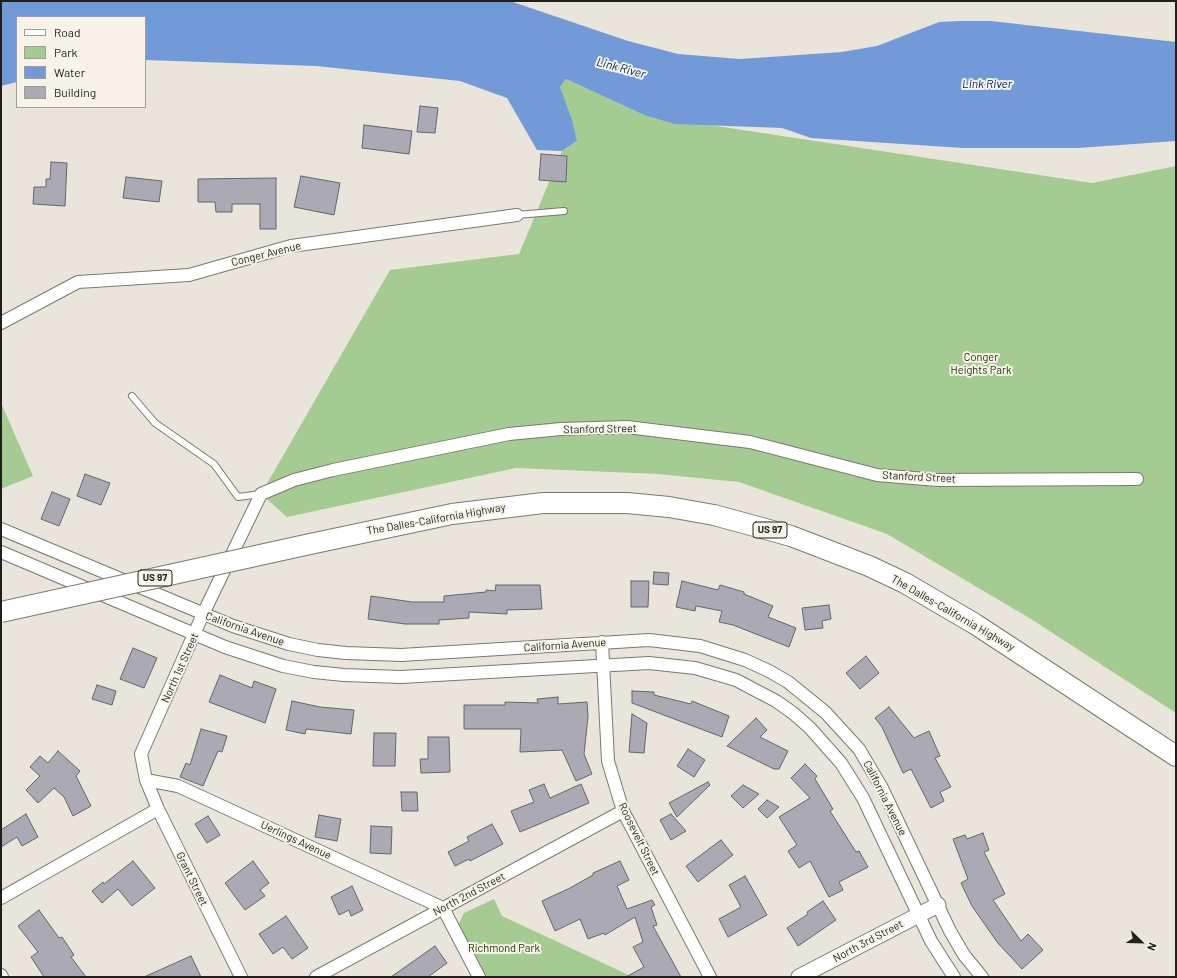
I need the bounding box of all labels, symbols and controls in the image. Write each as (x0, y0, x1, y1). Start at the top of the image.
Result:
legend (16, 16, 146, 108)
text: Road (54, 25, 81, 39)
text: Park (54, 45, 78, 59)
water label: Link River (595, 55, 647, 81)
text: Water (54, 65, 85, 79)
water label: Link River (962, 77, 1012, 91)
text: Building (54, 85, 96, 99)
street label: Conger Avenue (230, 239, 302, 269)
park label: Conger Heights Park (951, 350, 1011, 376)
street label: Stanford Street (563, 422, 637, 436)
street label: Stanford Street (882, 468, 956, 486)
street label: The Dalles-California Highway (366, 500, 506, 538)
road number: US 97 (753, 522, 787, 538)
road number: US 97 (138, 570, 172, 586)
street label: The Dalles-California Highway (889, 572, 1017, 654)
street label: California Avenue (204, 609, 286, 649)
street label: North 1st Street (159, 631, 201, 705)
street label: California Avenue (523, 636, 607, 654)
street label: California Avenue (860, 758, 910, 838)
street label: Roosevelt Street (616, 800, 662, 878)
street label: Uerlings Avenue (259, 818, 333, 862)
street label: Grant Street (173, 850, 211, 908)
street label: North 2nd Street (431, 869, 507, 919)
street label: North 3rd Street (831, 917, 905, 965)
north arrow (1121, 922, 1161, 962)
park label: Richmond Park (468, 941, 540, 955)
text: N (1145, 941, 1160, 953)

